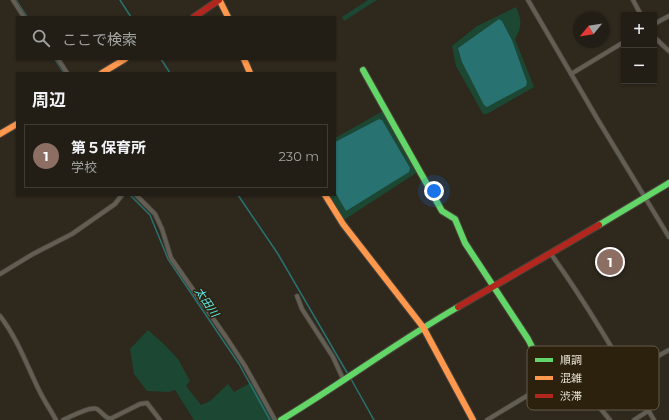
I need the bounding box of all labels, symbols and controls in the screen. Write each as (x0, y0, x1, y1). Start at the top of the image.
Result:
north arrow (573, 12, 609, 48)
map controls (621, 12, 657, 84)
button: + (621, 12, 657, 48)
search box (16, 16, 336, 60)
icon: search (30, 27, 52, 49)
text: ここで検索 (62, 30, 137, 49)
button: − (621, 48, 657, 84)
text: 周辺 (32, 90, 66, 110)
text: 第５保育所 (71, 138, 146, 157)
text: 1 (43, 148, 49, 164)
text: 230 m (278, 148, 319, 164)
text: 学校 (71, 159, 97, 175)
your location (424, 181, 444, 201)
pin: 1 (597, 247, 623, 277)
water label: 太田川 (192, 284, 223, 320)
legend (527, 346, 659, 410)
text: 順調 (560, 353, 582, 367)
text: 混雑 (560, 371, 582, 385)
text: 渋滞 (560, 389, 582, 403)

